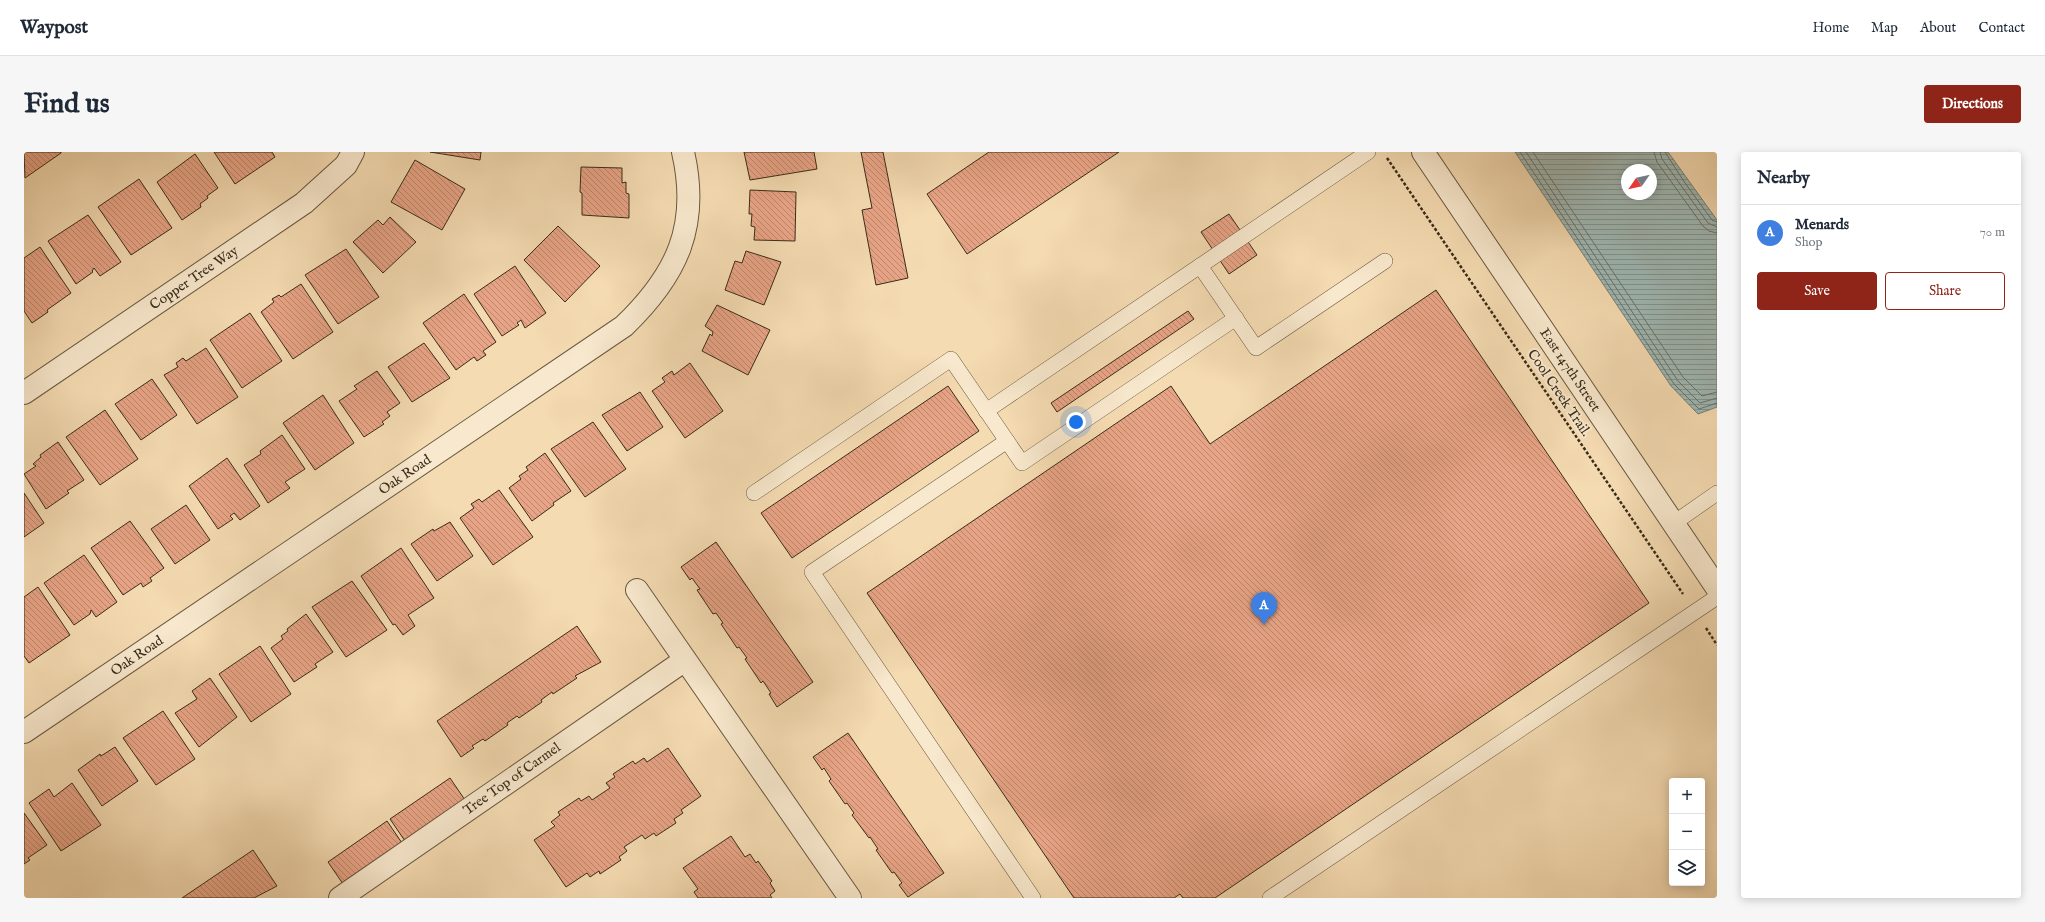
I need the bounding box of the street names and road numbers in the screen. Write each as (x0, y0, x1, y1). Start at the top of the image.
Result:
street label: Copper Tree Way (146, 242, 242, 314)
street label: East 147th Street (1535, 325, 1605, 415)
street label: Cool Creek Trail. (1523, 346, 1595, 440)
street label: Oak Road (375, 451, 435, 499)
street label: Oak Road (107, 632, 167, 680)
street label: Tree Top of Carmel (460, 739, 564, 819)

